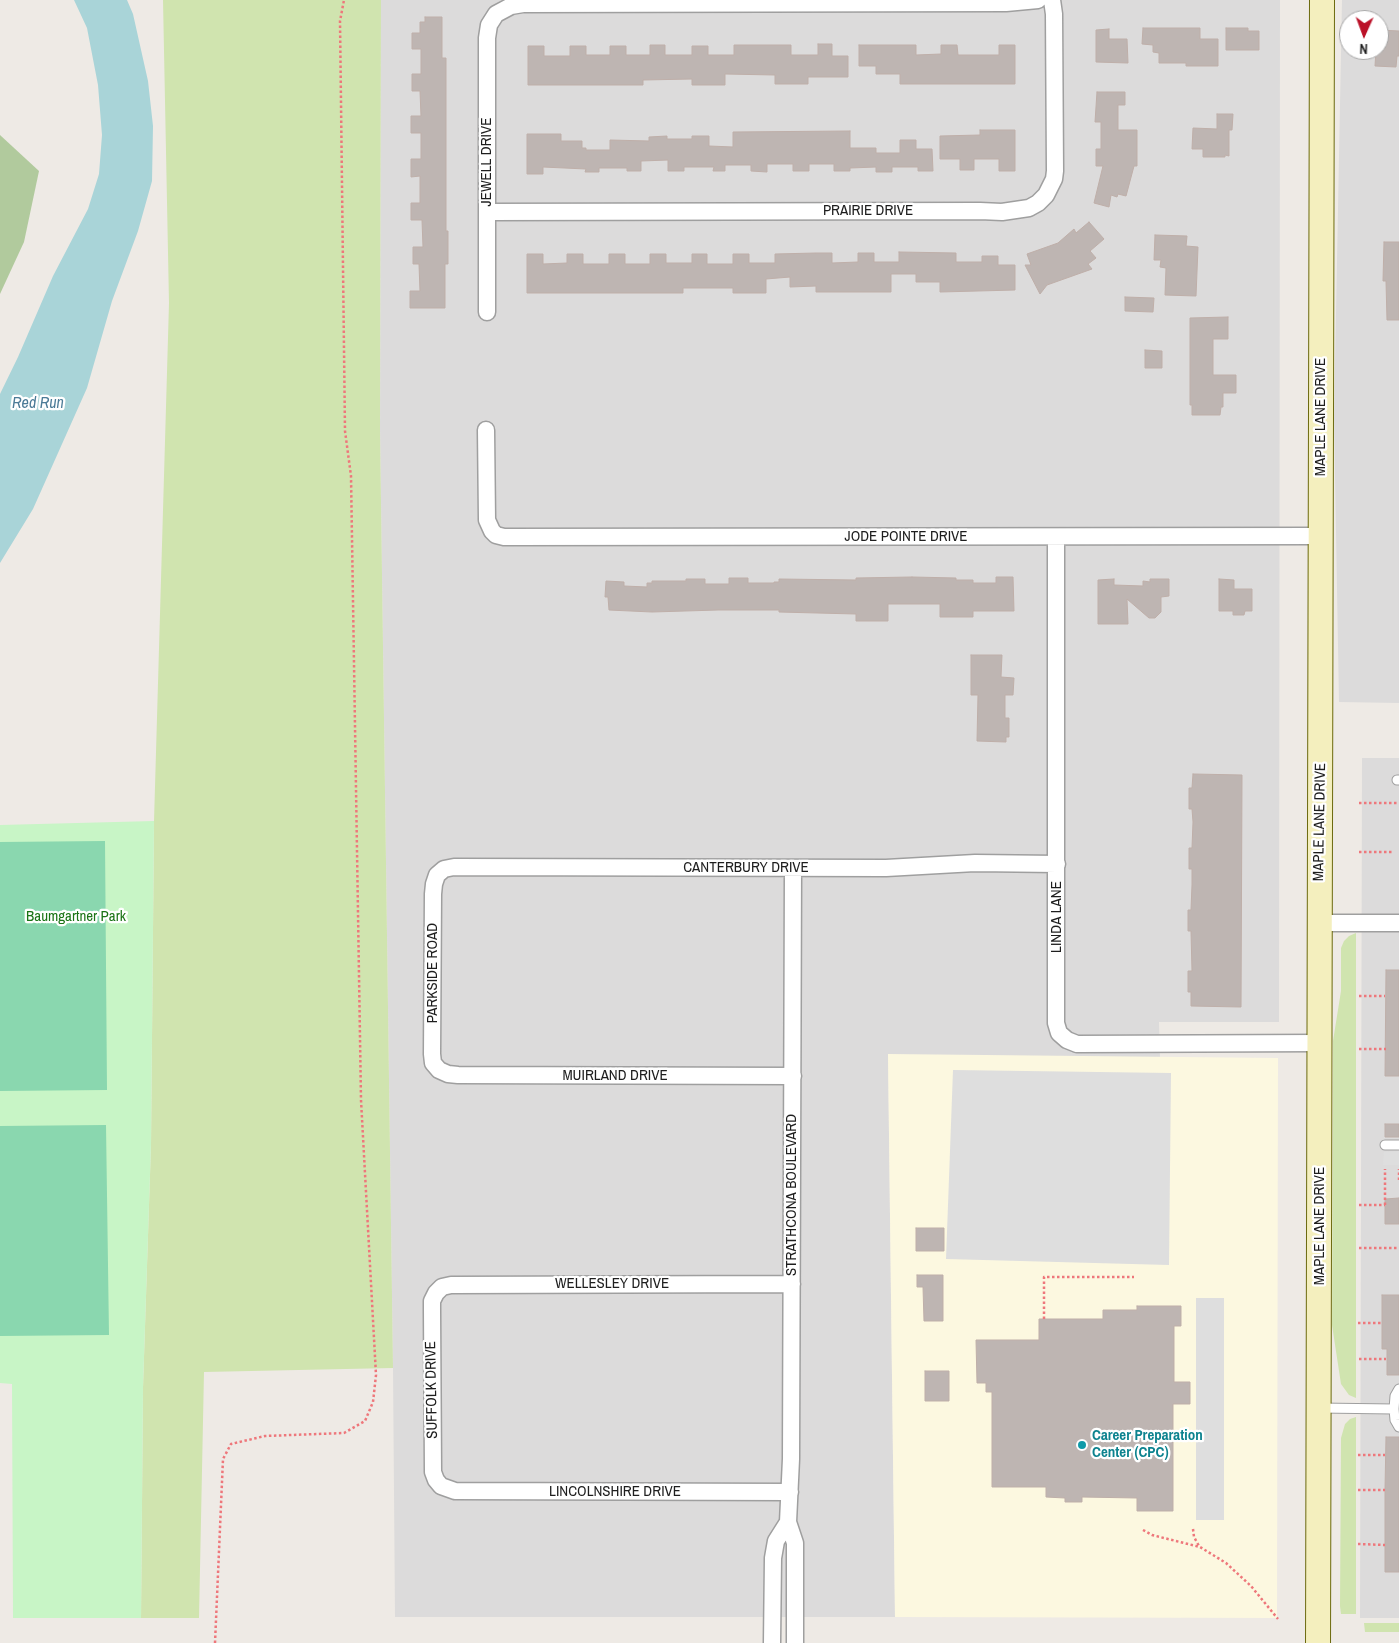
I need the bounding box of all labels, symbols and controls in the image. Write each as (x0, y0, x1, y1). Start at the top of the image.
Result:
north arrow (1339, 10, 1389, 60)
text: N (1359, 40, 1368, 58)
street label: JEWELL DRIVE (478, 118, 496, 206)
street label: PRAIRIE DRIVE (823, 202, 913, 220)
street label: MAPLE LANE DRIVE (1312, 358, 1330, 476)
water label: Red Run (12, 394, 64, 414)
street label: JODE POINTE DRIVE (844, 528, 968, 546)
street label: MAPLE LANE DRIVE (1310, 763, 1330, 881)
street label: CANTERBURY DRIVE (683, 859, 809, 877)
street label: LINDA LANE (1048, 881, 1066, 953)
park label: Baumgartner Park (26, 908, 126, 926)
street label: PARKSIDE ROAD (424, 923, 442, 1023)
street label: MUIRLAND DRIVE (562, 1067, 668, 1085)
street label: STRATHCONA BOULEVARD (783, 1114, 801, 1276)
street label: MAPLE LANE DRIVE (1311, 1167, 1329, 1285)
street label: WELLESLEY DRIVE (555, 1275, 669, 1293)
street label: SUFFOLK DRIVE (422, 1341, 442, 1439)
place label: Career Preparation Center (CPC) (1092, 1427, 1203, 1462)
marker: Career Preparation Center (CPC) (1076, 1439, 1088, 1451)
street label: LINCOLNSHIRE DRIVE (549, 1483, 681, 1501)

